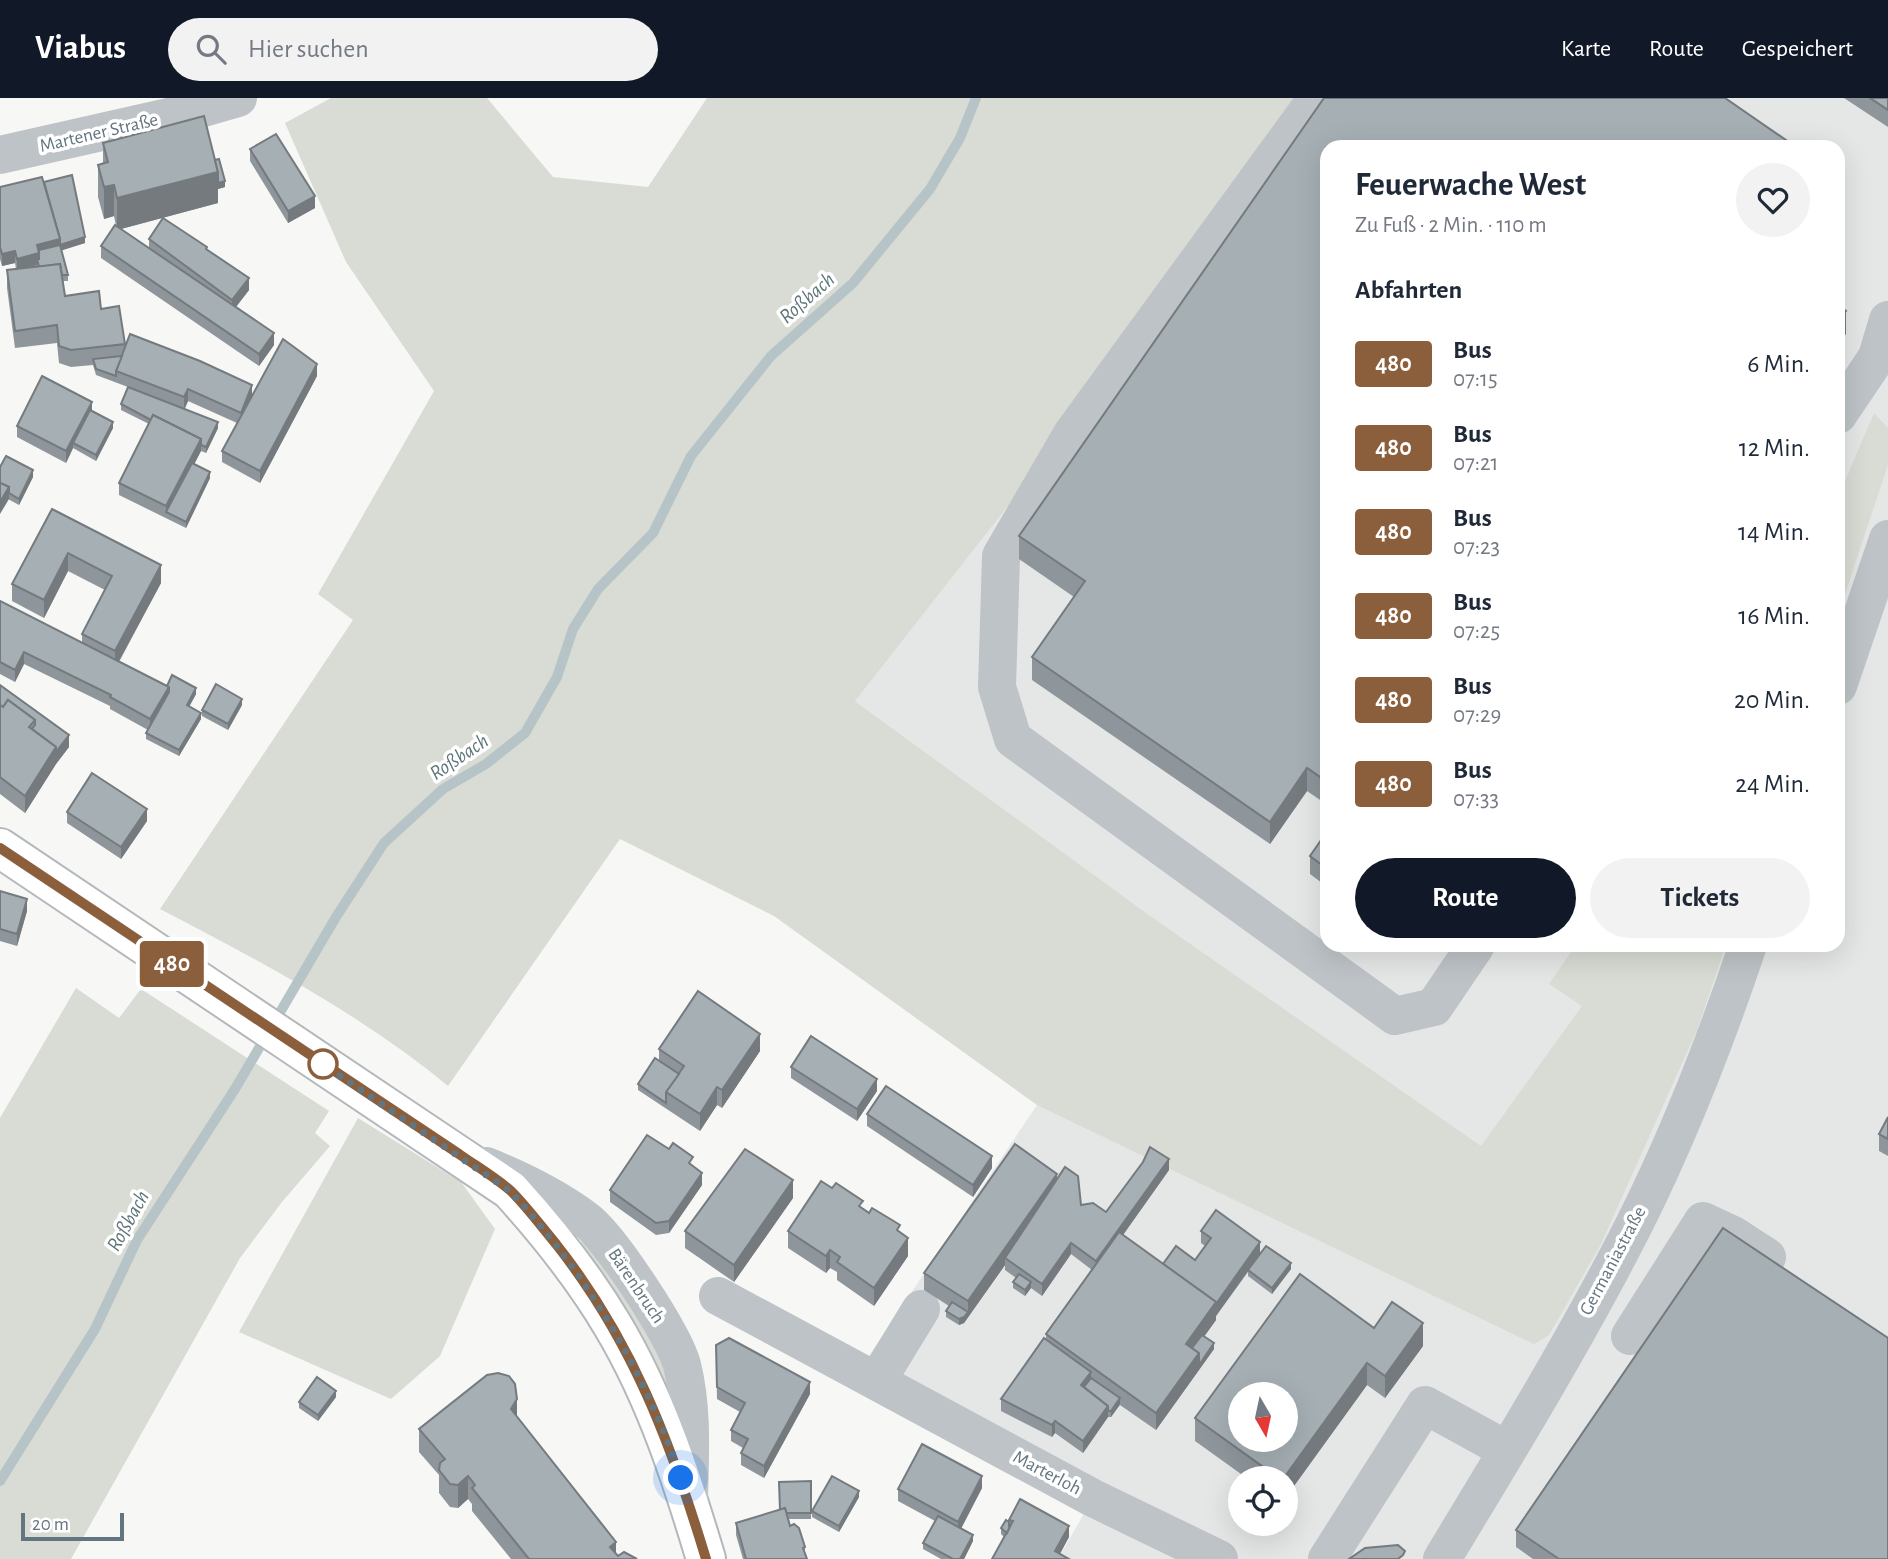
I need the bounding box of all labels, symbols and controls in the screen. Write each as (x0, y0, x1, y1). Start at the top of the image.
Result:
search box (168, 18, 658, 81)
icon: search (192, 30, 230, 68)
text: Viabus (35, 32, 126, 65)
text: Hier suchen (248, 36, 369, 62)
text: Karte (1561, 37, 1611, 61)
text: Route (1649, 37, 1704, 61)
text: Gespeichert (1742, 37, 1853, 61)
street label: Martener Straße (38, 110, 160, 156)
button: heart (1736, 163, 1810, 237)
text: Feuerwache West (1355, 169, 1586, 202)
text: Zu Fuß · 2 Min. · 110 m (1355, 214, 1547, 237)
water label: Roßbach (775, 269, 839, 327)
text: Abfahrten (1355, 277, 1462, 303)
text: Bus (1453, 337, 1492, 363)
text: 6 Min. (1747, 351, 1810, 377)
text: 480 (1375, 352, 1412, 376)
text: 07:15 (1453, 368, 1498, 391)
text: Bus (1453, 421, 1492, 447)
text: 12 Min. (1739, 435, 1810, 461)
text: 480 (1375, 436, 1412, 460)
text: 07:21 (1453, 452, 1498, 475)
text: Bus (1453, 505, 1492, 531)
text: 14 Min. (1738, 519, 1810, 545)
text: 480 (1375, 520, 1412, 544)
text: 07:23 (1453, 536, 1500, 559)
text: Bus (1453, 589, 1492, 615)
text: 16 Min. (1738, 603, 1810, 629)
text: 480 (1375, 604, 1412, 628)
text: 07:25 (1453, 620, 1500, 643)
text: Bus (1453, 673, 1492, 699)
text: 20 Min. (1734, 687, 1810, 713)
text: 480 (1375, 688, 1412, 712)
text: 07:29 (1453, 704, 1501, 727)
water label: Roßbach (426, 730, 492, 784)
text: Bus (1453, 757, 1492, 783)
text: 24 Min. (1735, 771, 1810, 797)
text: 480 (1375, 772, 1412, 796)
text: 07:33 (1453, 788, 1499, 811)
button: Route (1355, 858, 1576, 938)
button: Tickets (1590, 858, 1810, 938)
line badge: 480 (132, 941, 212, 987)
text: 480 (154, 952, 190, 976)
unlabelled marker (308, 1049, 338, 1079)
water label: Roßbach (103, 1187, 153, 1255)
street label: Germaniastraße (1576, 1204, 1650, 1318)
street label: Bärenbruch (604, 1245, 668, 1327)
north arrow (1228, 1382, 1298, 1452)
map controls (1228, 1382, 1298, 1536)
street label: Marterloh (1010, 1447, 1084, 1499)
your location (663, 1460, 698, 1495)
button: locate (1228, 1466, 1298, 1536)
scale bar (21, 1510, 124, 1542)
text: 20 m (32, 1515, 69, 1534)

